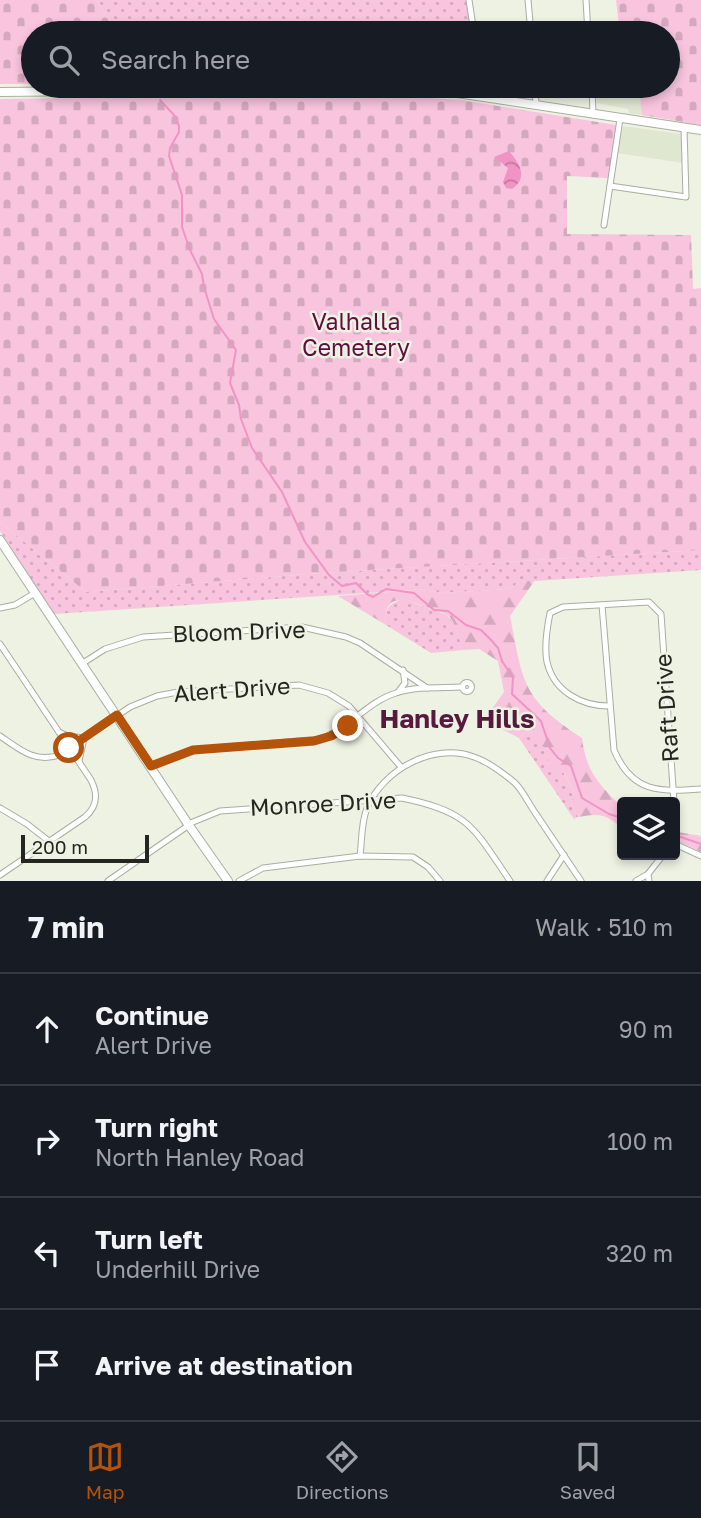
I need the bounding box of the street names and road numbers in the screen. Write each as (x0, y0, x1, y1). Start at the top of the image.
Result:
street label: Bloom Drive (172, 615, 306, 647)
street label: Raft Drive (648, 653, 684, 763)
street label: Alert Drive (173, 671, 291, 707)
street label: Monroe Drive (249, 785, 397, 821)

